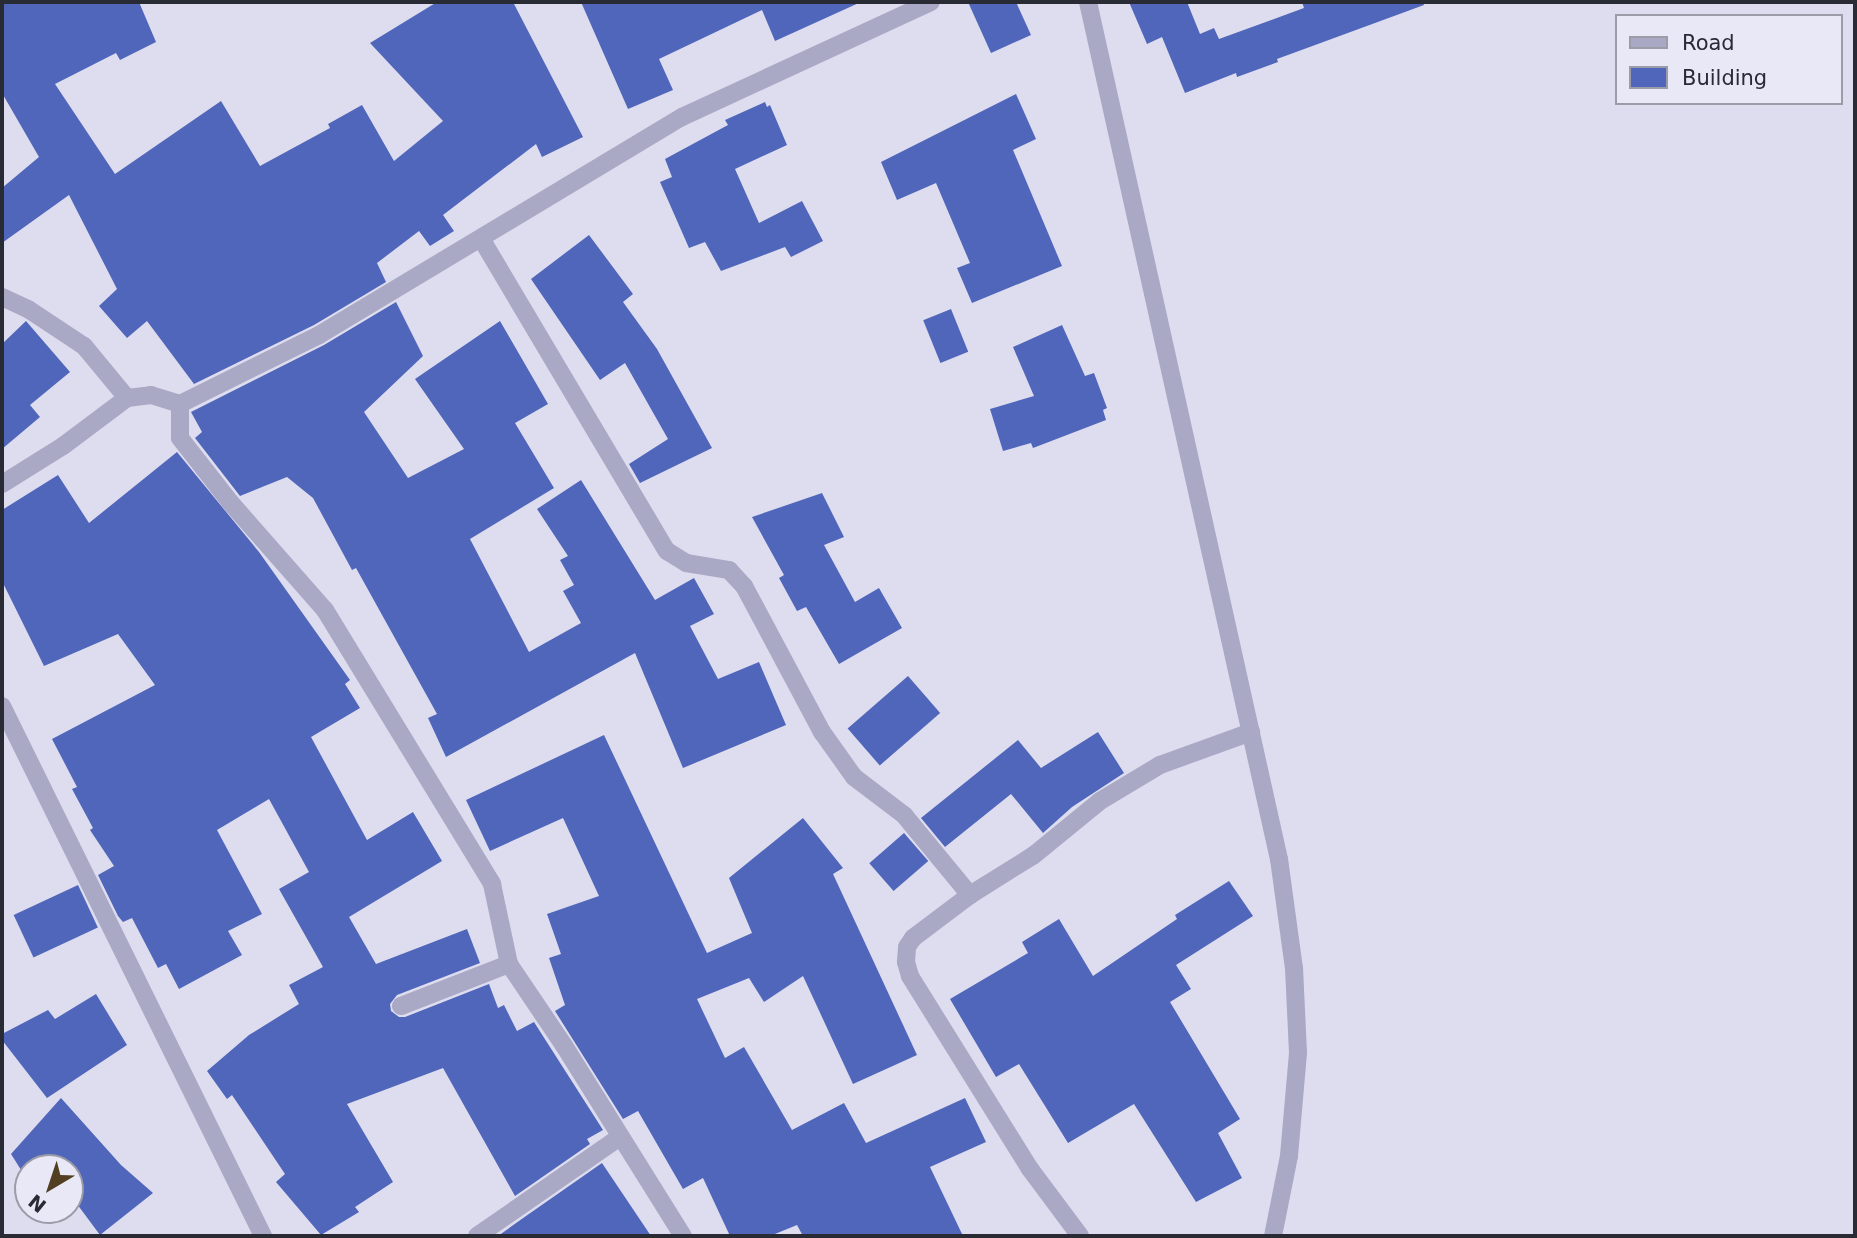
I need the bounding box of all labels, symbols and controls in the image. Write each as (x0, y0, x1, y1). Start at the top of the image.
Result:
legend (1616, 14, 1843, 105)
text: Road (1682, 31, 1735, 55)
text: Building (1682, 66, 1767, 90)
north arrow (14, 1154, 84, 1224)
text: N (24, 1190, 50, 1217)

